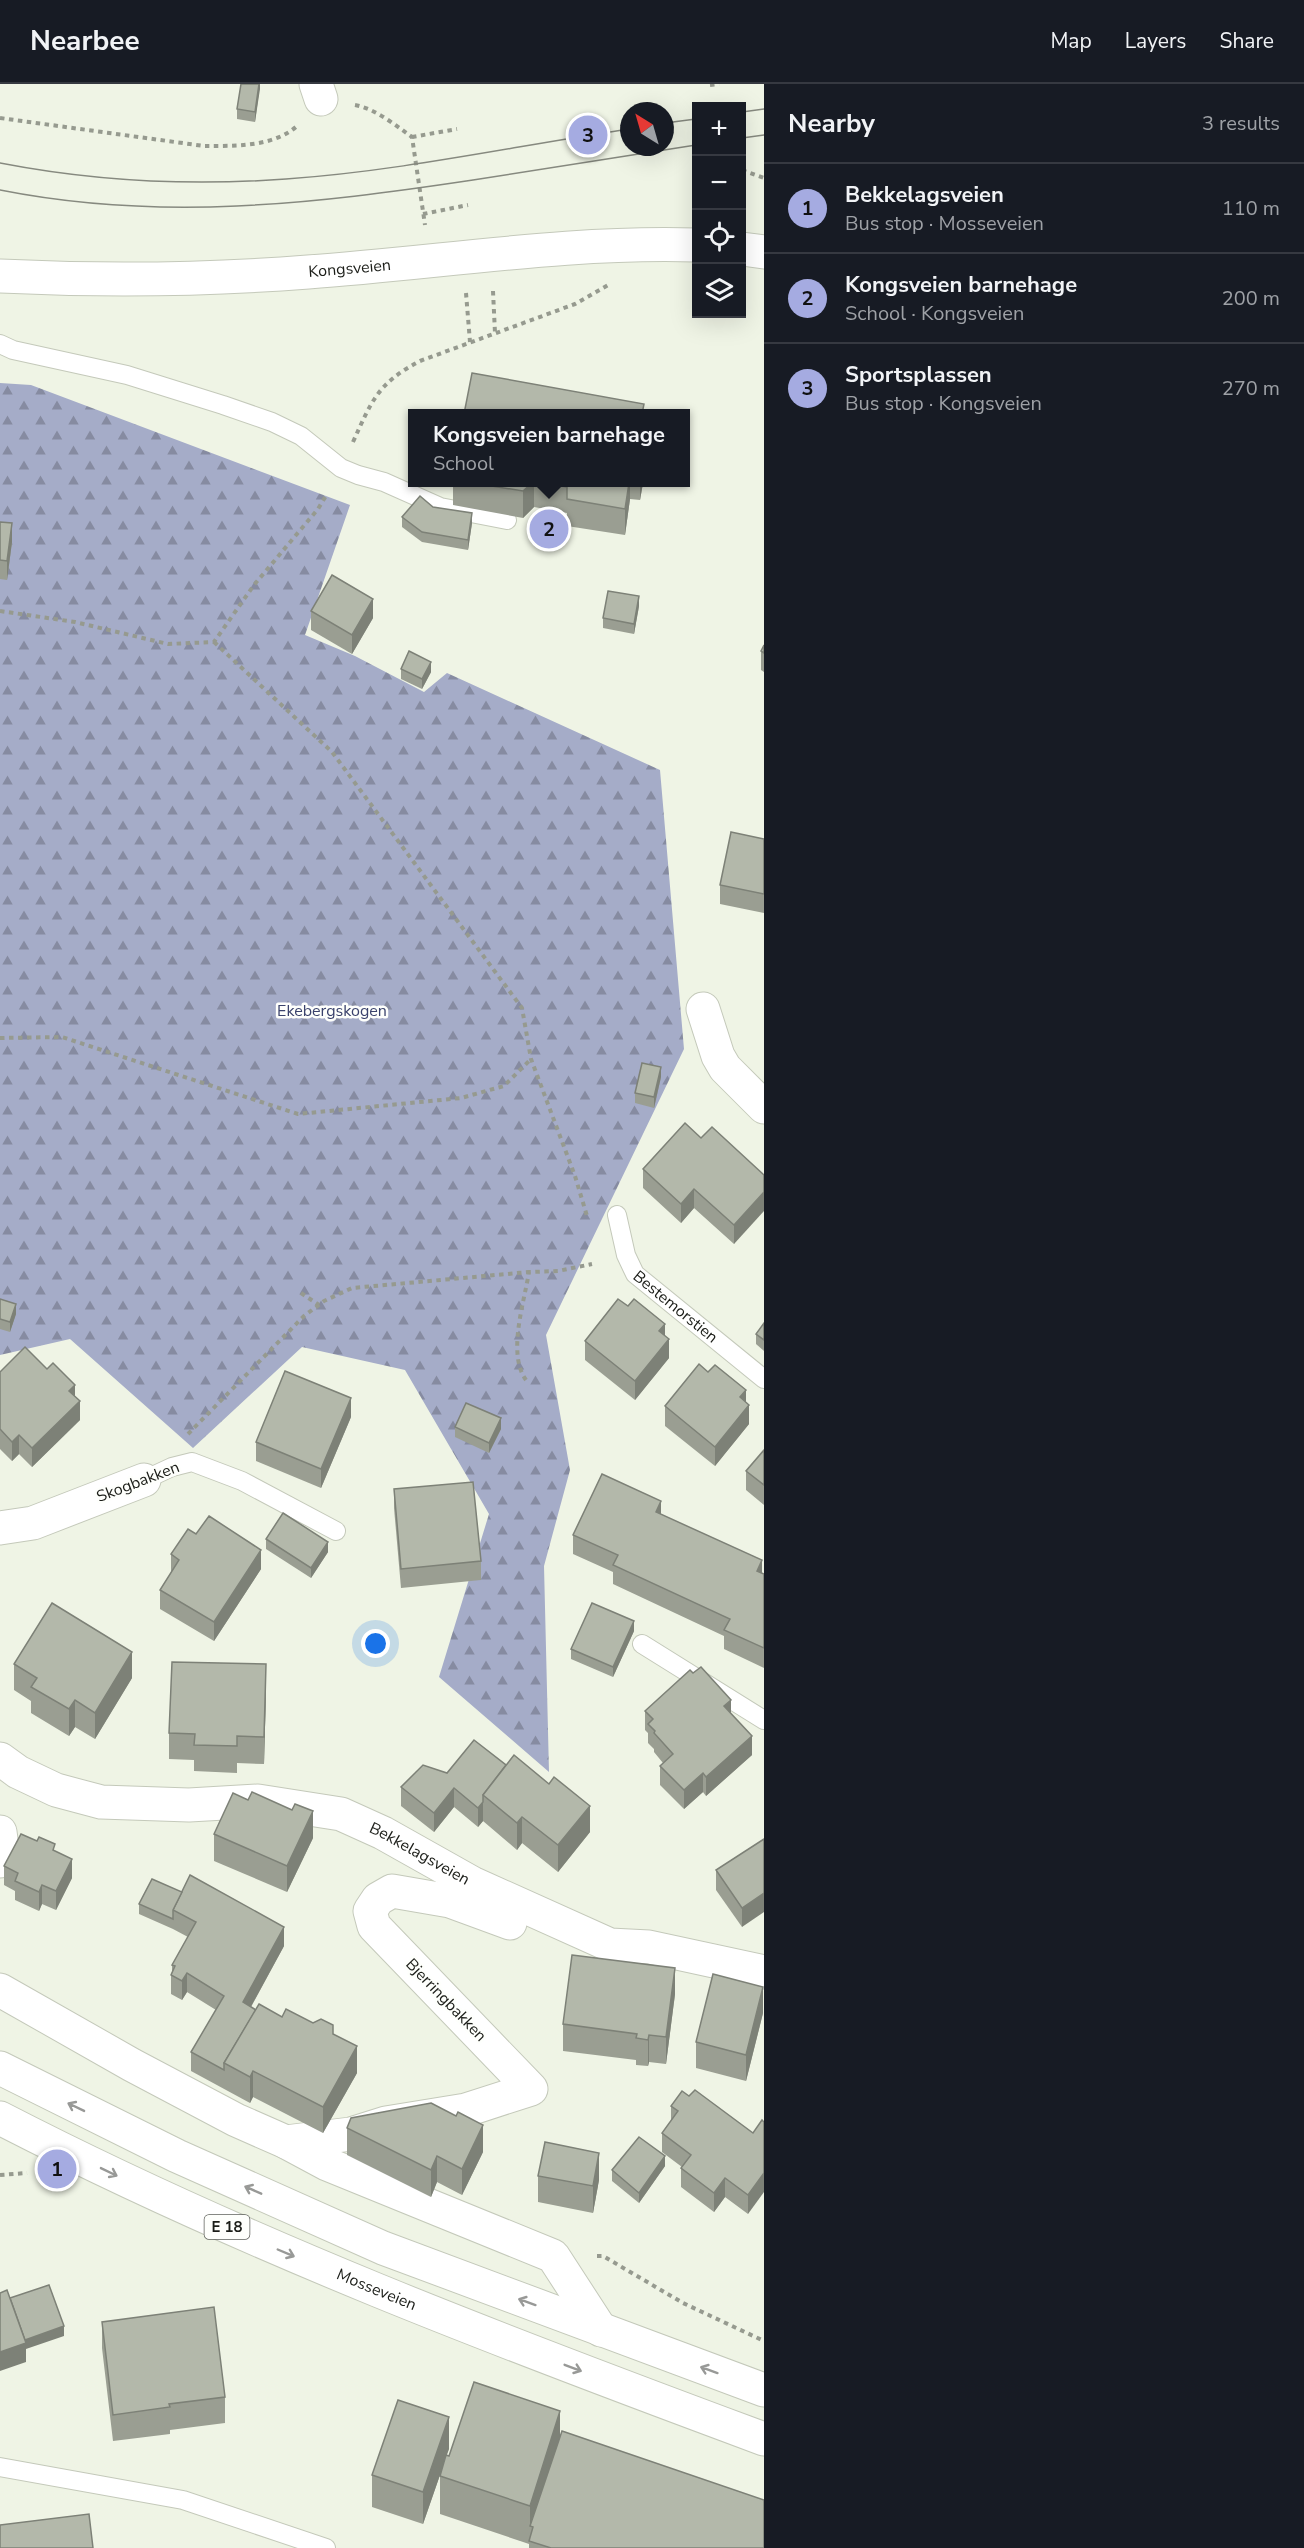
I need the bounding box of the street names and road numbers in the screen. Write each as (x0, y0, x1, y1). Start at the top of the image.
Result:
street label: Kongsveien (308, 254, 392, 283)
street label: Bestemorstien (628, 1266, 723, 1348)
street label: Skogbakken (93, 1456, 183, 1508)
street label: Bekkelagsveien (366, 1817, 474, 1890)
street label: Bjerringbakken (401, 1954, 491, 2046)
road number: E 18 (204, 2215, 250, 2239)
street label: Mosseveien (333, 2264, 420, 2316)

